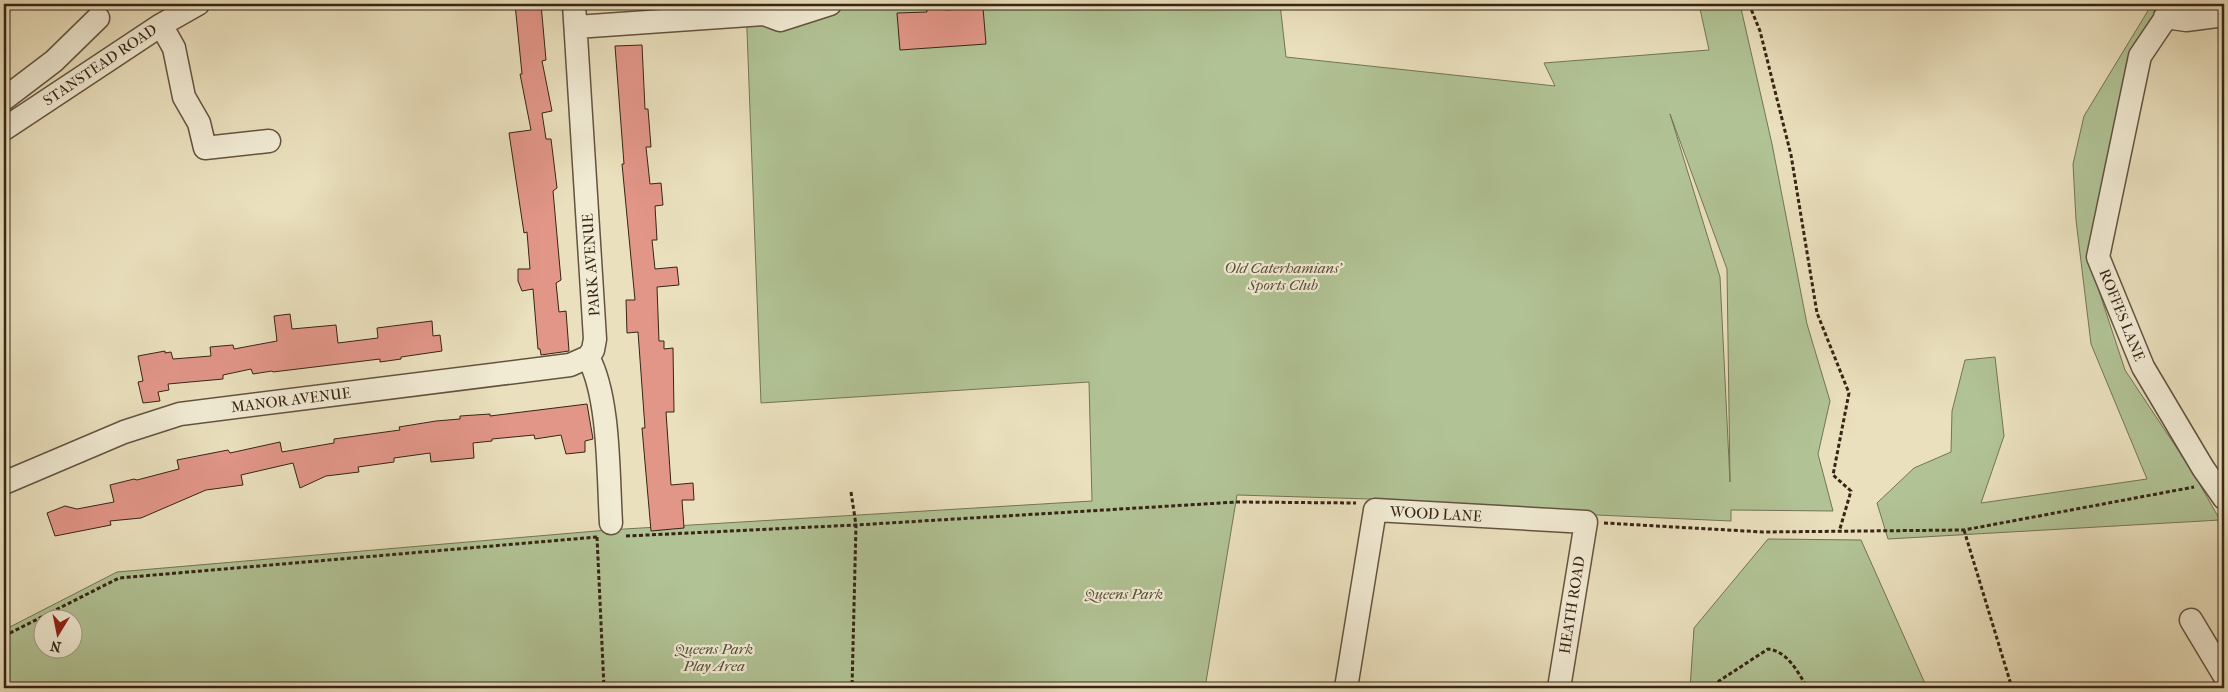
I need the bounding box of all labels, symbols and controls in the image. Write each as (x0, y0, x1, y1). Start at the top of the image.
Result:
street label: STANSTEAD ROAD (40, 20, 160, 110)
street label: PARK AVENUE (578, 213, 604, 317)
park label: Old Caterhamians' Sports Club (1225, 259, 1343, 294)
street label: ROFFES LANE (2095, 266, 2149, 364)
street label: MANOR AVENUE (230, 384, 352, 416)
street label: WOOD LANE (1389, 503, 1482, 525)
street label: HEATH ROAD (1555, 555, 1589, 655)
park label: Queens Park (1084, 585, 1163, 603)
north arrow (32, 610, 82, 660)
text: N (49, 637, 63, 656)
park label: Queens Park Play Area (674, 640, 753, 675)

